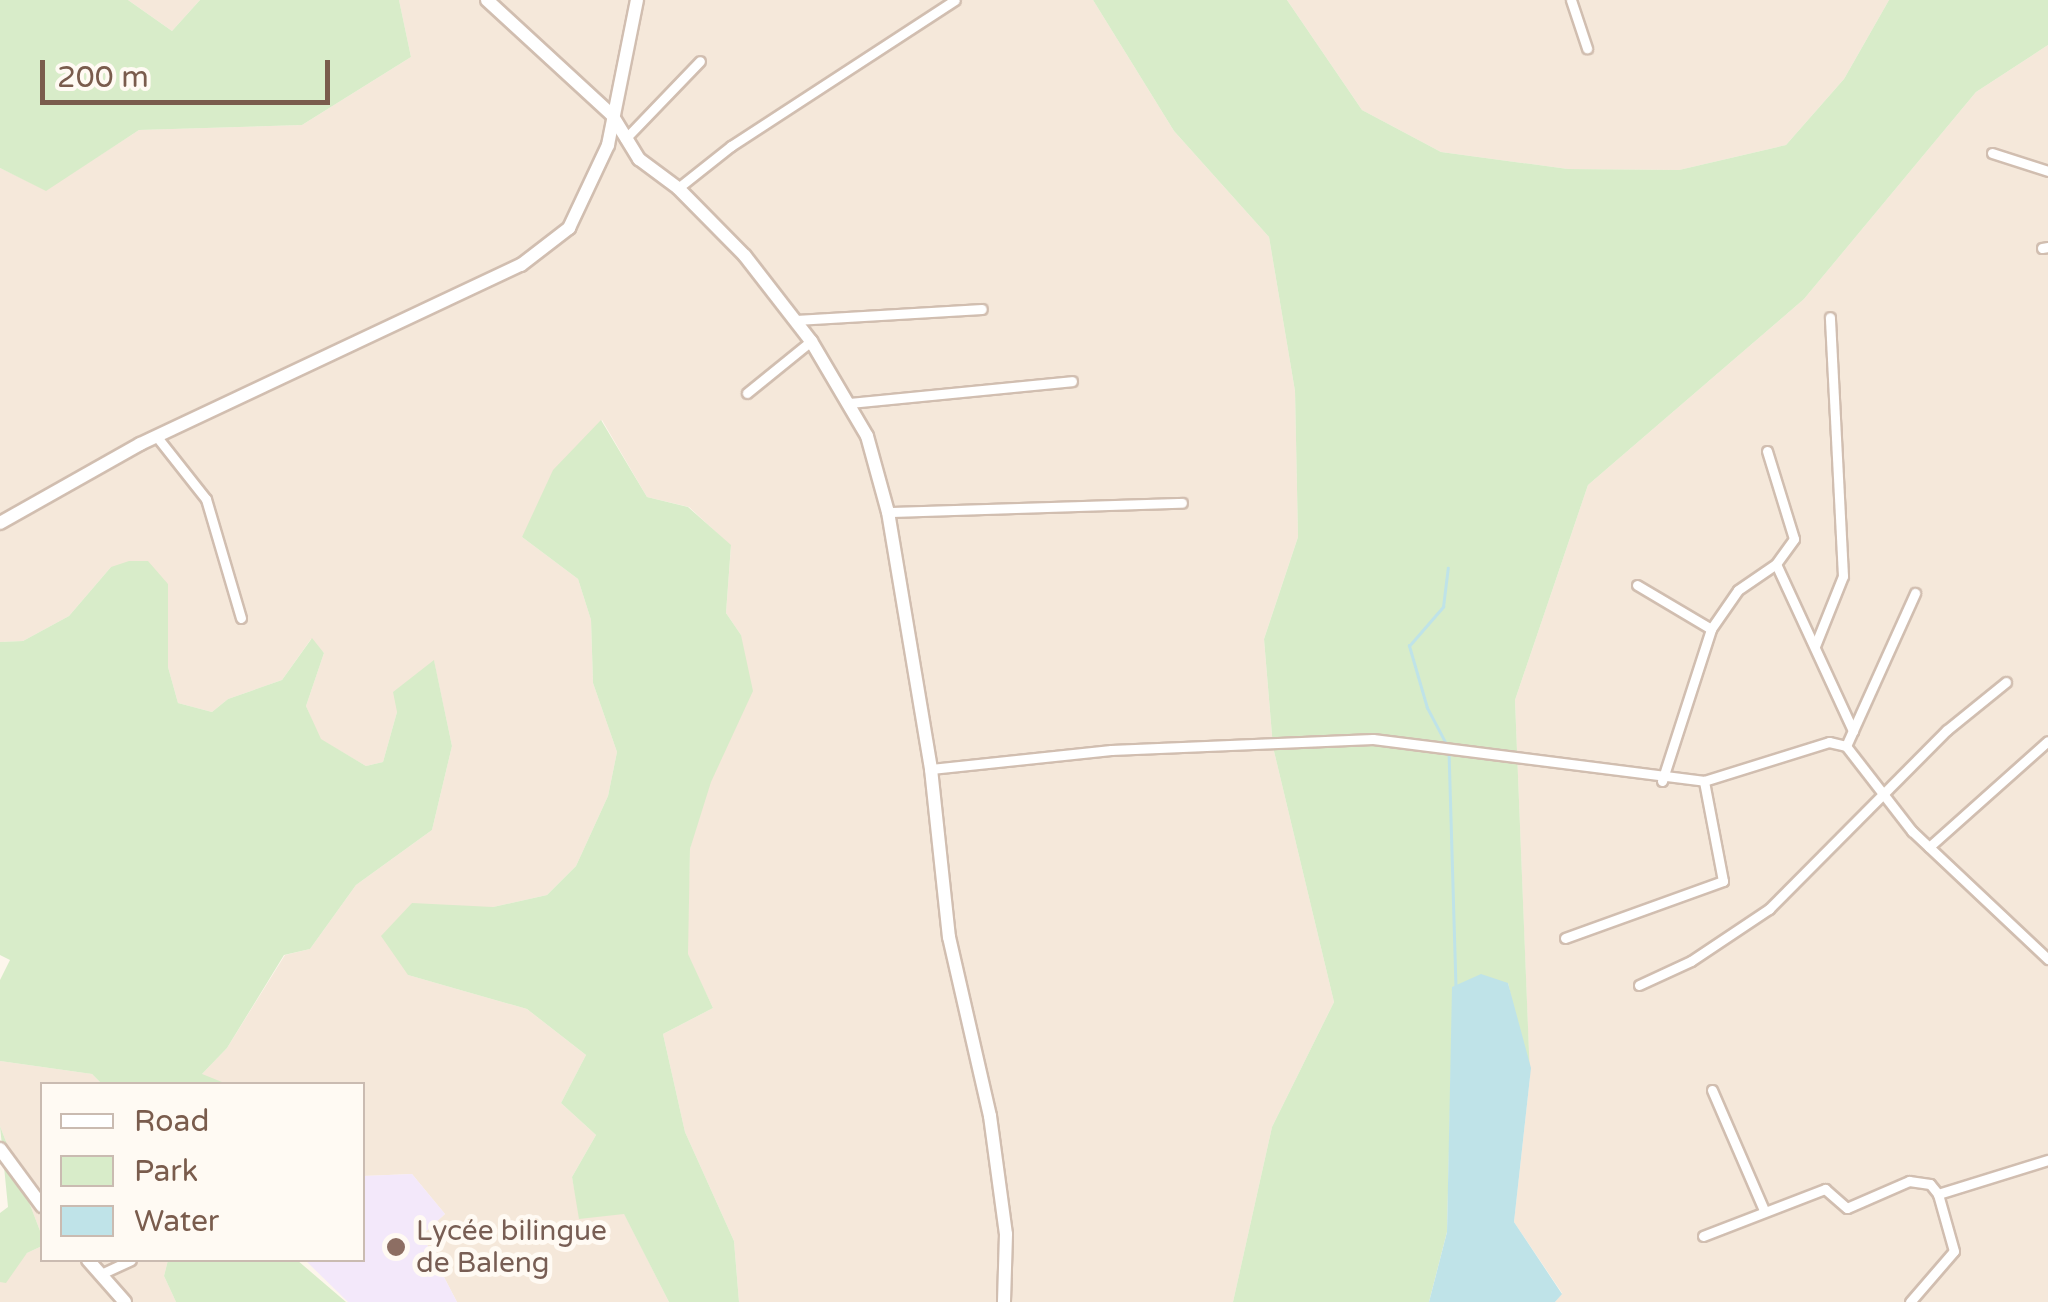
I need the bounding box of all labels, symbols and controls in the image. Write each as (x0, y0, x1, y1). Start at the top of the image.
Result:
scale bar (45, 40, 335, 102)
text: 200 m (57, 59, 149, 96)
legend (40, 1082, 365, 1262)
text: Road (134, 1103, 209, 1140)
text: Park (134, 1153, 198, 1190)
text: Water (134, 1203, 219, 1240)
place label: Lycée bilingue de Baleng (416, 1214, 607, 1280)
marker: Lycée bilingue de Baleng (385, 1236, 407, 1258)

